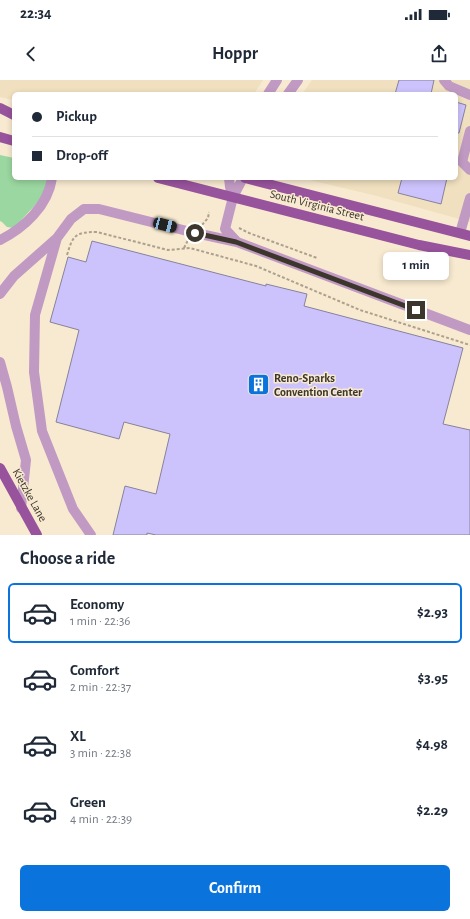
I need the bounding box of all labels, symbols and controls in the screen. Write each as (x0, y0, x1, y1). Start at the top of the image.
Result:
text: 22:34 (20, 6, 52, 21)
icon: back (20, 43, 42, 65)
icon: share (428, 43, 450, 65)
text: Hoppr (212, 45, 258, 63)
text: Pickup (56, 109, 97, 124)
text: Drop-off (56, 148, 108, 163)
street label: South Virginia Street (269, 187, 366, 223)
car (152, 216, 178, 234)
route start (186, 224, 204, 242)
callout: 1 min (383, 252, 449, 280)
text: 1 min (402, 259, 430, 272)
route end (407, 301, 425, 319)
building icon: Reno-Sparks Convention Center (246, 372, 272, 398)
place label: Reno-Sparks Convention Center (274, 372, 363, 398)
street label: Kietzke Lane (11, 466, 49, 524)
text: Choose a ride (20, 550, 115, 568)
icon: car (22, 595, 58, 631)
text: Economy (70, 597, 124, 612)
text: $2.93 (417, 605, 448, 620)
text: 1 min · 22:36 (70, 615, 130, 628)
icon: car (22, 661, 58, 697)
text: Comfort (70, 663, 119, 678)
text: $3.95 (418, 671, 448, 686)
text: 2 min · 22:37 (70, 681, 131, 694)
icon: car (22, 727, 58, 763)
text: XL (70, 729, 86, 744)
text: $4.98 (416, 737, 448, 752)
text: 3 min · 22:38 (70, 747, 131, 760)
icon: car (22, 793, 58, 829)
text: Green (70, 795, 106, 810)
text: $2.29 (416, 803, 448, 818)
text: 4 min · 22:39 (70, 813, 132, 826)
button: Confirm (20, 865, 450, 911)

